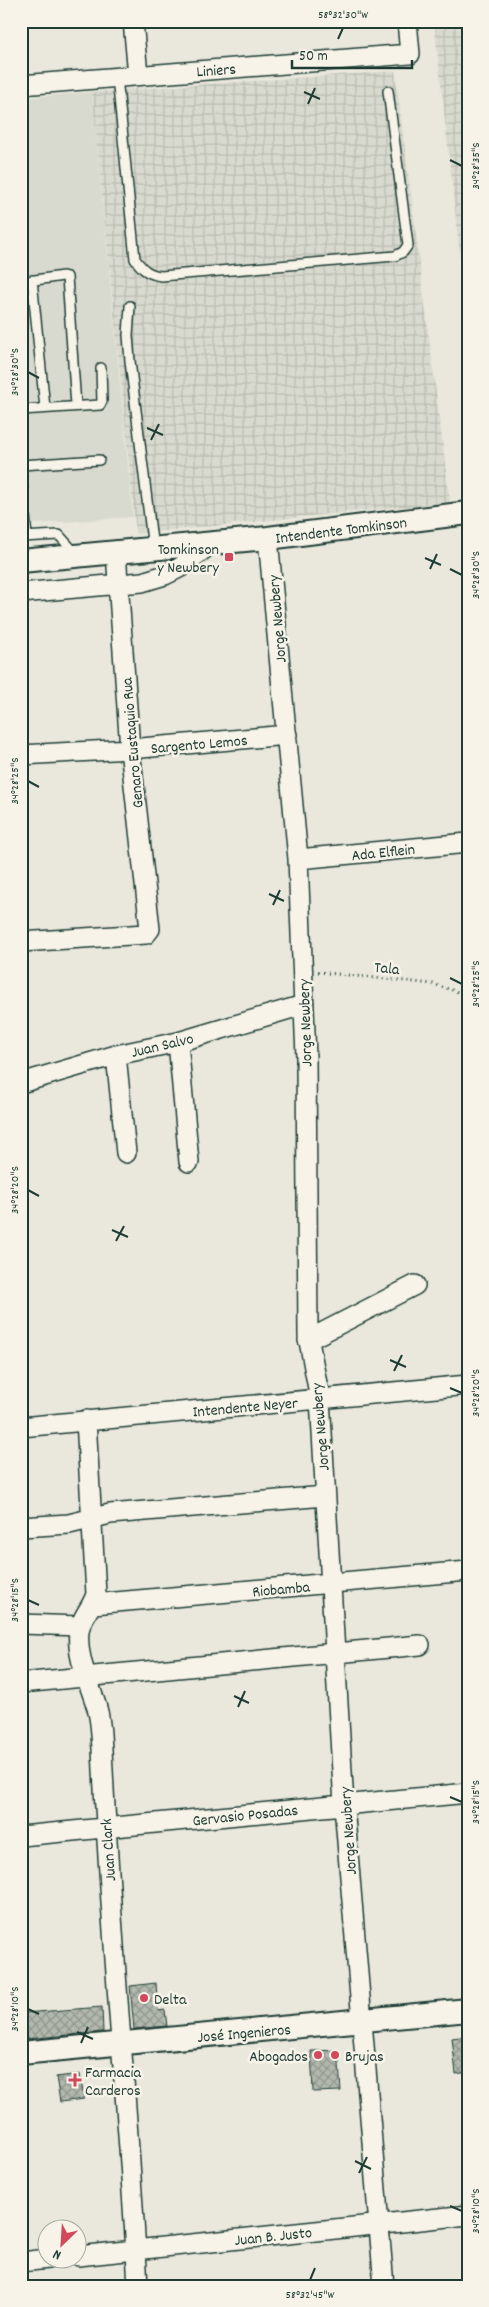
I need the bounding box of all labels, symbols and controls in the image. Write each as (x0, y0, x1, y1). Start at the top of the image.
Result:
text: 58°32'30"W (318, 7, 368, 24)
scale bar (292, 38, 412, 70)
text: 50 m (299, 46, 328, 68)
street label: Liniers (196, 59, 237, 84)
text: 34°28'35"S (468, 142, 485, 190)
text: 34°28'30"S (7, 348, 24, 396)
street label: Intendente Tomkinson (274, 512, 408, 551)
place label: Tomkinson y Newbery (157, 539, 220, 580)
marker: Tomkinson y Newbery (223, 551, 235, 563)
text: 34°28'30"S (468, 551, 485, 599)
street label: Jorge Newbery (263, 573, 294, 664)
street label: Genaro Eustaquio Rua (116, 676, 151, 809)
street label: Sargento Lemos (150, 730, 249, 761)
text: 34°28'25"S (7, 758, 24, 804)
street label: Ada Elflein (350, 839, 416, 868)
street label: Tala (373, 957, 401, 982)
text: 34°28'25"S (468, 961, 485, 1007)
street label: Jorge Newbery (293, 978, 320, 1067)
street label: Juan Salvo (129, 1028, 196, 1065)
text: 34°28'20"S (7, 1166, 24, 1214)
text: 34°28'20"S (468, 1369, 485, 1417)
street label: Jorge Newbery (306, 1381, 337, 1472)
street label: Intendente Neyer (192, 1392, 299, 1425)
street label: Riobamba (251, 1576, 311, 1604)
text: 34°28'15"S (7, 1578, 24, 1622)
text: 34°28'15"S (468, 1780, 485, 1824)
street label: Jorge Newbery (335, 1786, 364, 1876)
street label: Gervasio Posadas (191, 1799, 299, 1833)
street label: Juan Clark (96, 1818, 123, 1882)
text: 34°28'10"S (7, 1986, 24, 2032)
place label: Delta (154, 1989, 187, 2012)
marker: Delta (138, 1992, 150, 2004)
street label: José Ingenieros (196, 2019, 292, 2050)
place label: Abogados (249, 2046, 308, 2069)
place label: Brujas (345, 2046, 384, 2069)
marker: Abogados (312, 2049, 324, 2061)
marker: Brujas (329, 2049, 341, 2061)
place label: Farmacia Carderos (85, 2062, 141, 2103)
marker: Farmacia Carderos (69, 2074, 81, 2086)
text: 34°28'10"S (468, 2188, 485, 2234)
north arrow (38, 2220, 88, 2270)
street label: Juan B. Justo (233, 2222, 313, 2253)
text: N (50, 2243, 65, 2264)
text: 58°32'45"W (286, 2287, 335, 2304)

